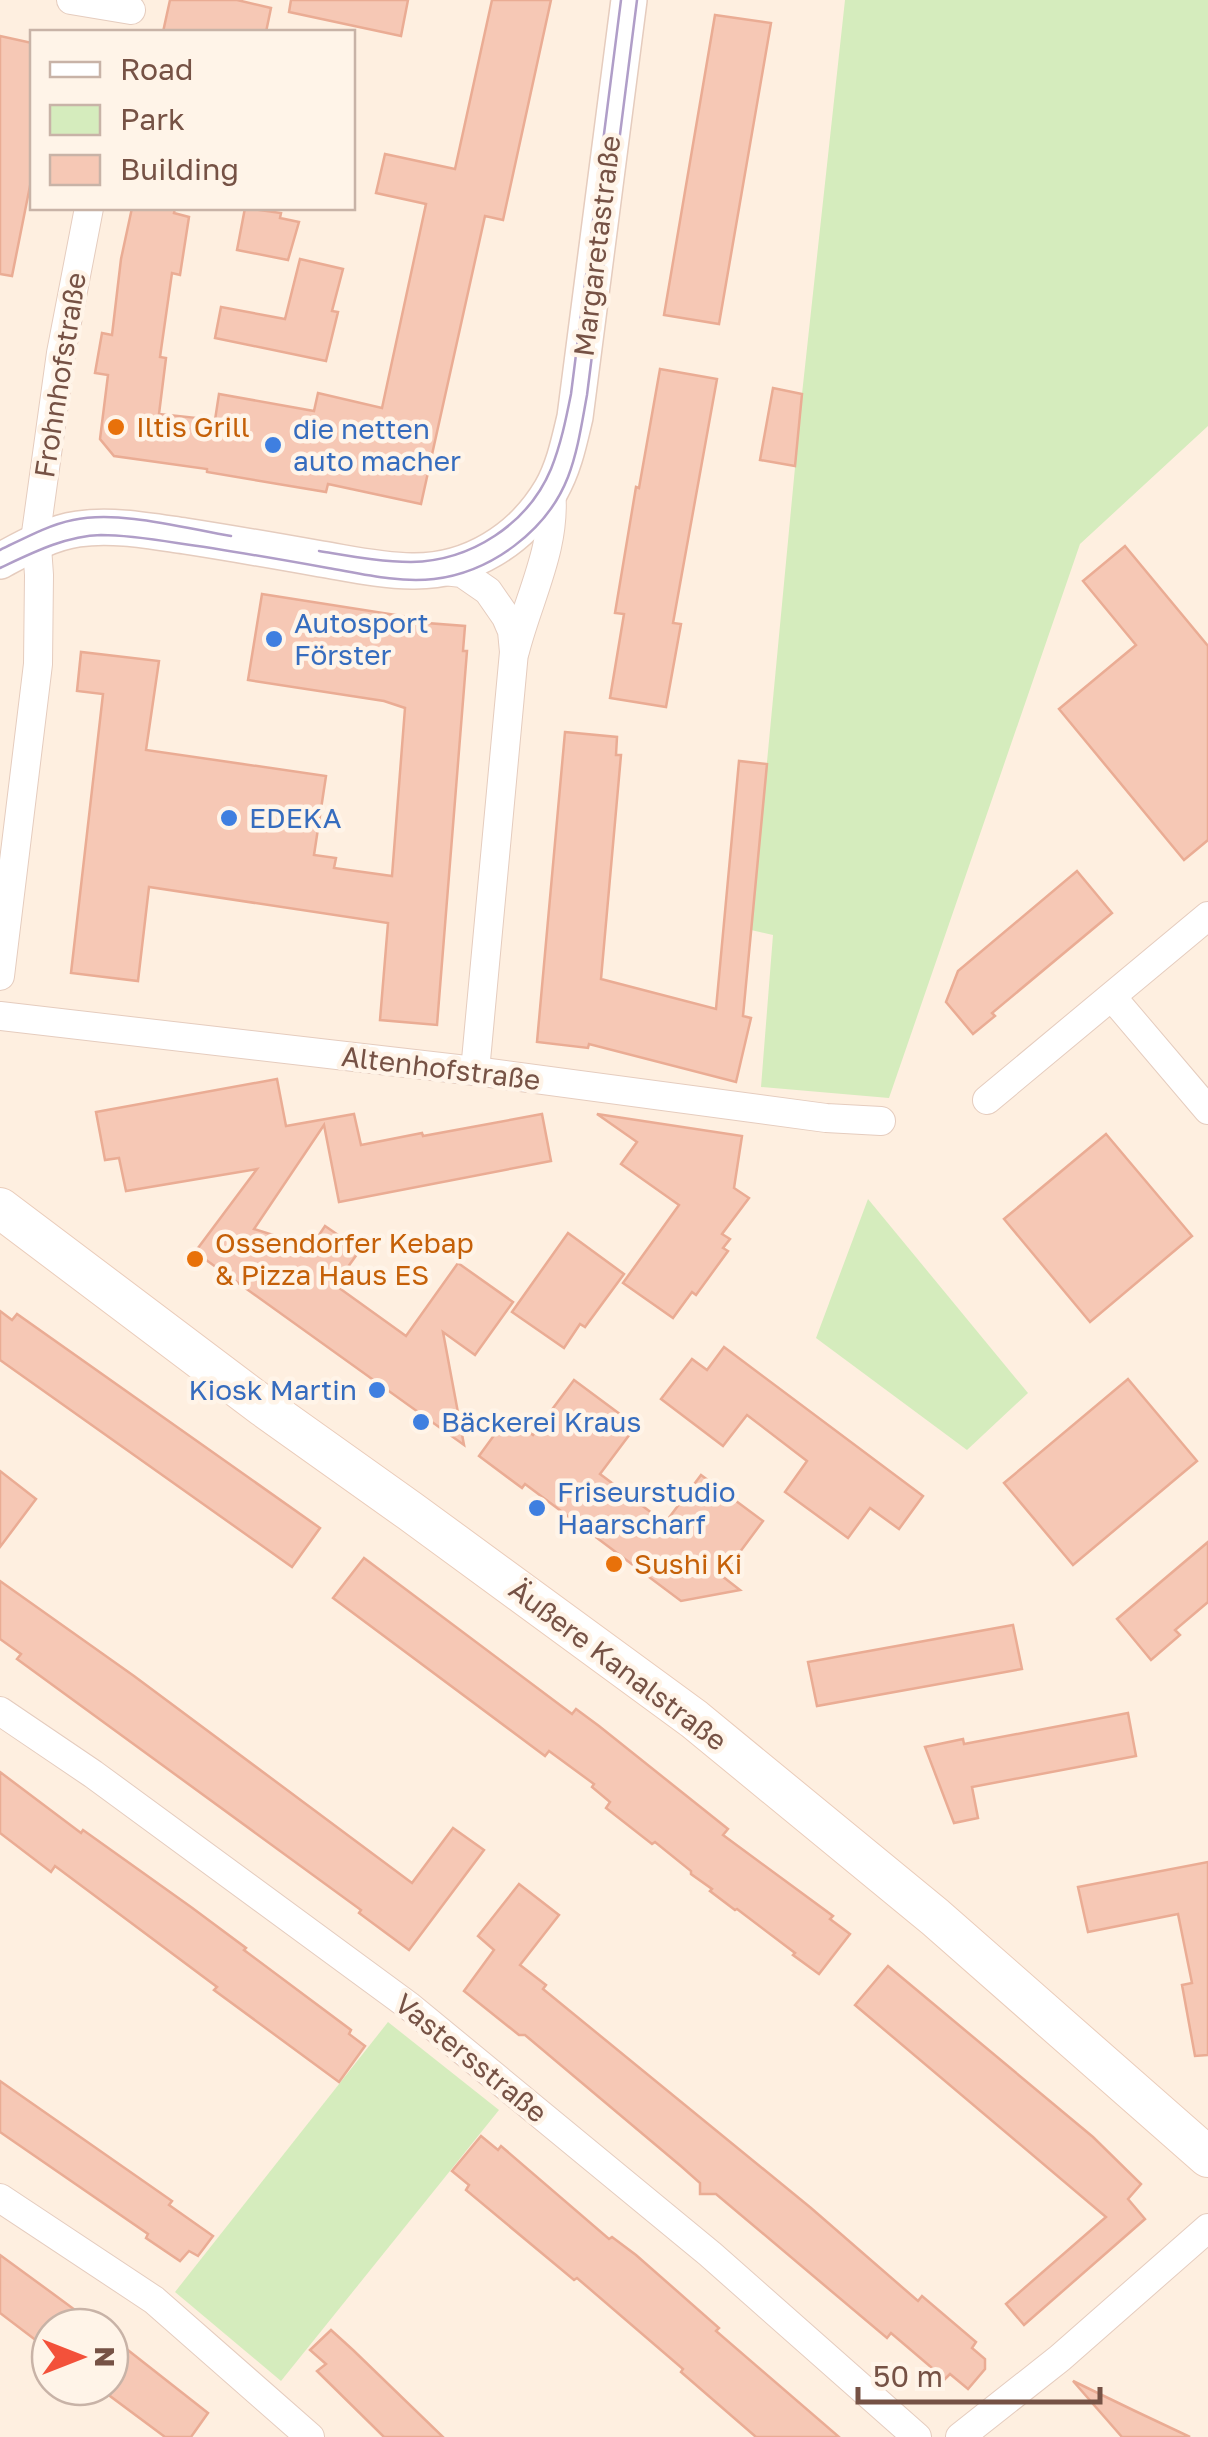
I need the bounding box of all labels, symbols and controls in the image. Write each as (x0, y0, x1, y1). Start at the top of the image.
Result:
legend (30, 30, 355, 210)
text: Road (120, 51, 194, 87)
text: Park (120, 101, 185, 137)
street label: Margaretastraße (567, 134, 626, 358)
text: Building (120, 151, 239, 187)
street label: Frohnhofstraße (27, 270, 92, 480)
place label: Iltis Grill (136, 410, 250, 443)
place label: die netten auto macher (293, 412, 461, 477)
marker: Iltis Grill (105, 416, 127, 438)
marker: die netten auto macher (262, 434, 284, 456)
place label: Autosport Förster (294, 606, 429, 671)
marker: Autosport Förster (263, 628, 285, 650)
place label: EDEKA (249, 801, 342, 834)
marker: EDEKA (218, 807, 240, 829)
street label: Altenhofstraße (340, 1039, 542, 1096)
place label: Ossendorfer Kebap & Pizza Haus ES (215, 1226, 474, 1291)
marker: Ossendorfer Kebap & Pizza Haus ES (184, 1248, 206, 1270)
place label: Kiosk Martin (188, 1373, 357, 1406)
marker: Kiosk Martin (366, 1379, 388, 1401)
place label: Bäckerei Kraus (441, 1405, 641, 1438)
marker: Bäckerei Kraus (410, 1411, 432, 1433)
place label: Friseurstudio Haarscharf (557, 1475, 736, 1540)
marker: Friseurstudio Haarscharf (526, 1497, 548, 1519)
place label: Sushi Ki (634, 1547, 742, 1580)
marker: Sushi Ki (603, 1553, 625, 1575)
street label: Äußere Kanalstraße (503, 1572, 733, 1757)
street label: Vastersstraße (389, 1986, 554, 2129)
north arrow (30, 2307, 130, 2407)
scale bar (858, 2342, 1100, 2404)
text: N (89, 2346, 122, 2368)
text: 50 m (873, 2358, 943, 2394)

